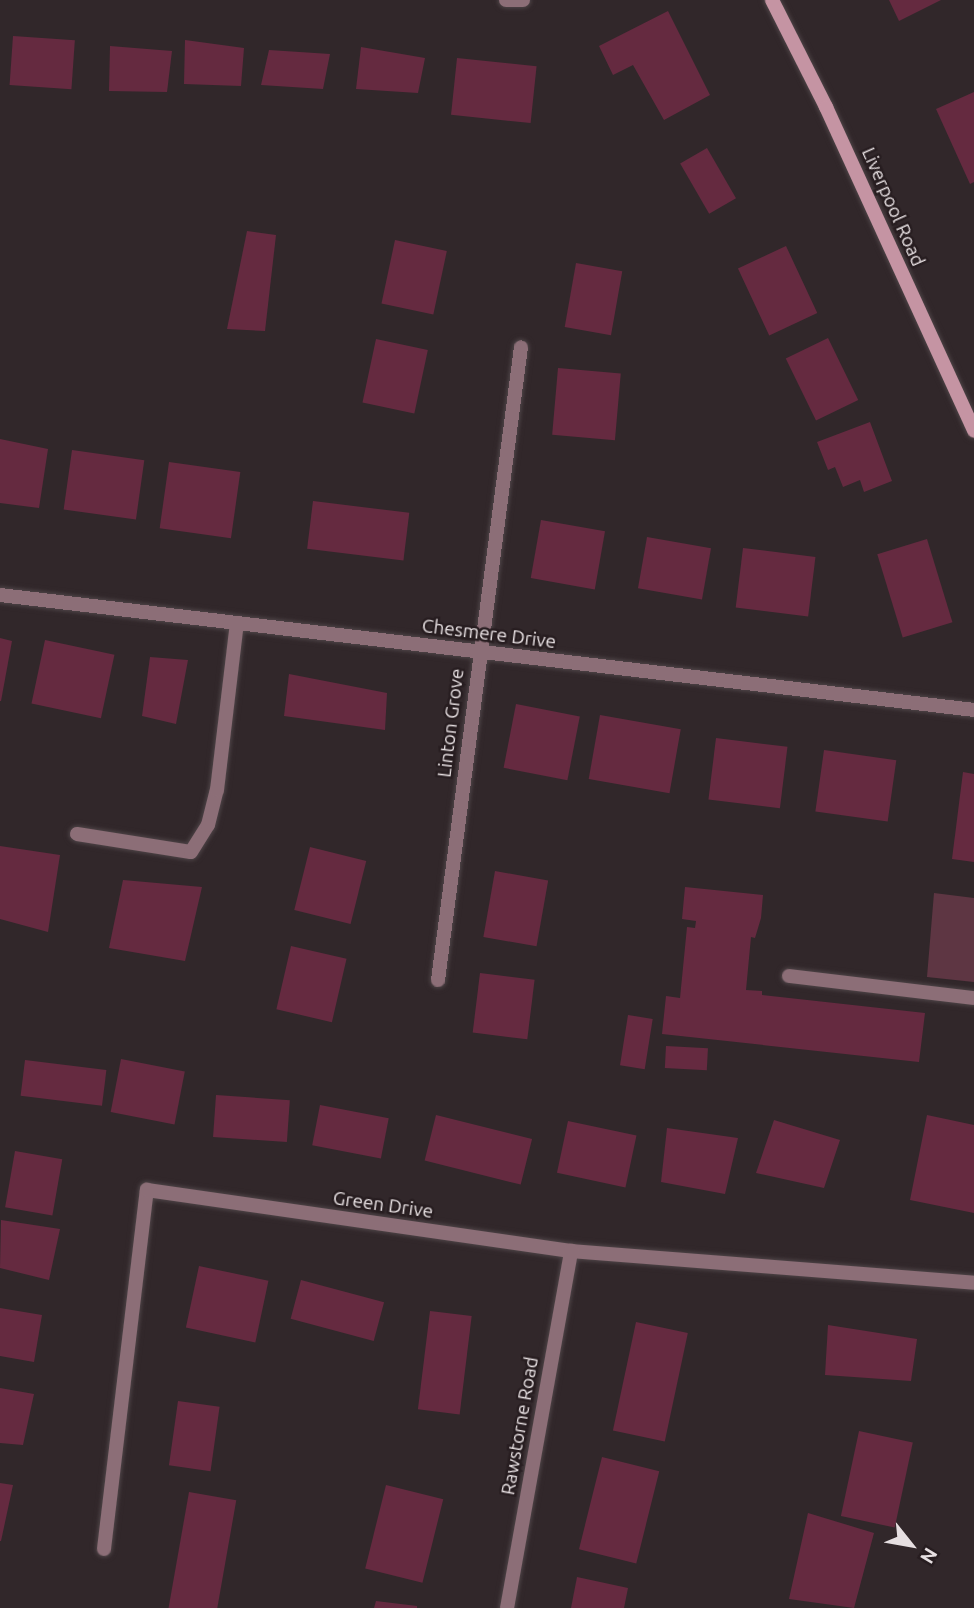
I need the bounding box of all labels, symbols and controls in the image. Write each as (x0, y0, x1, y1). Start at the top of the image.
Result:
street label: Liverpool Road (857, 144, 929, 270)
street label: Chesmere Drive (421, 614, 557, 654)
street label: Linton Grove (433, 667, 469, 779)
street label: Green Drive (331, 1187, 435, 1223)
street label: Rawstorne Road (497, 1355, 543, 1497)
north arrow (876, 1510, 946, 1580)
text: N (916, 1544, 942, 1568)

